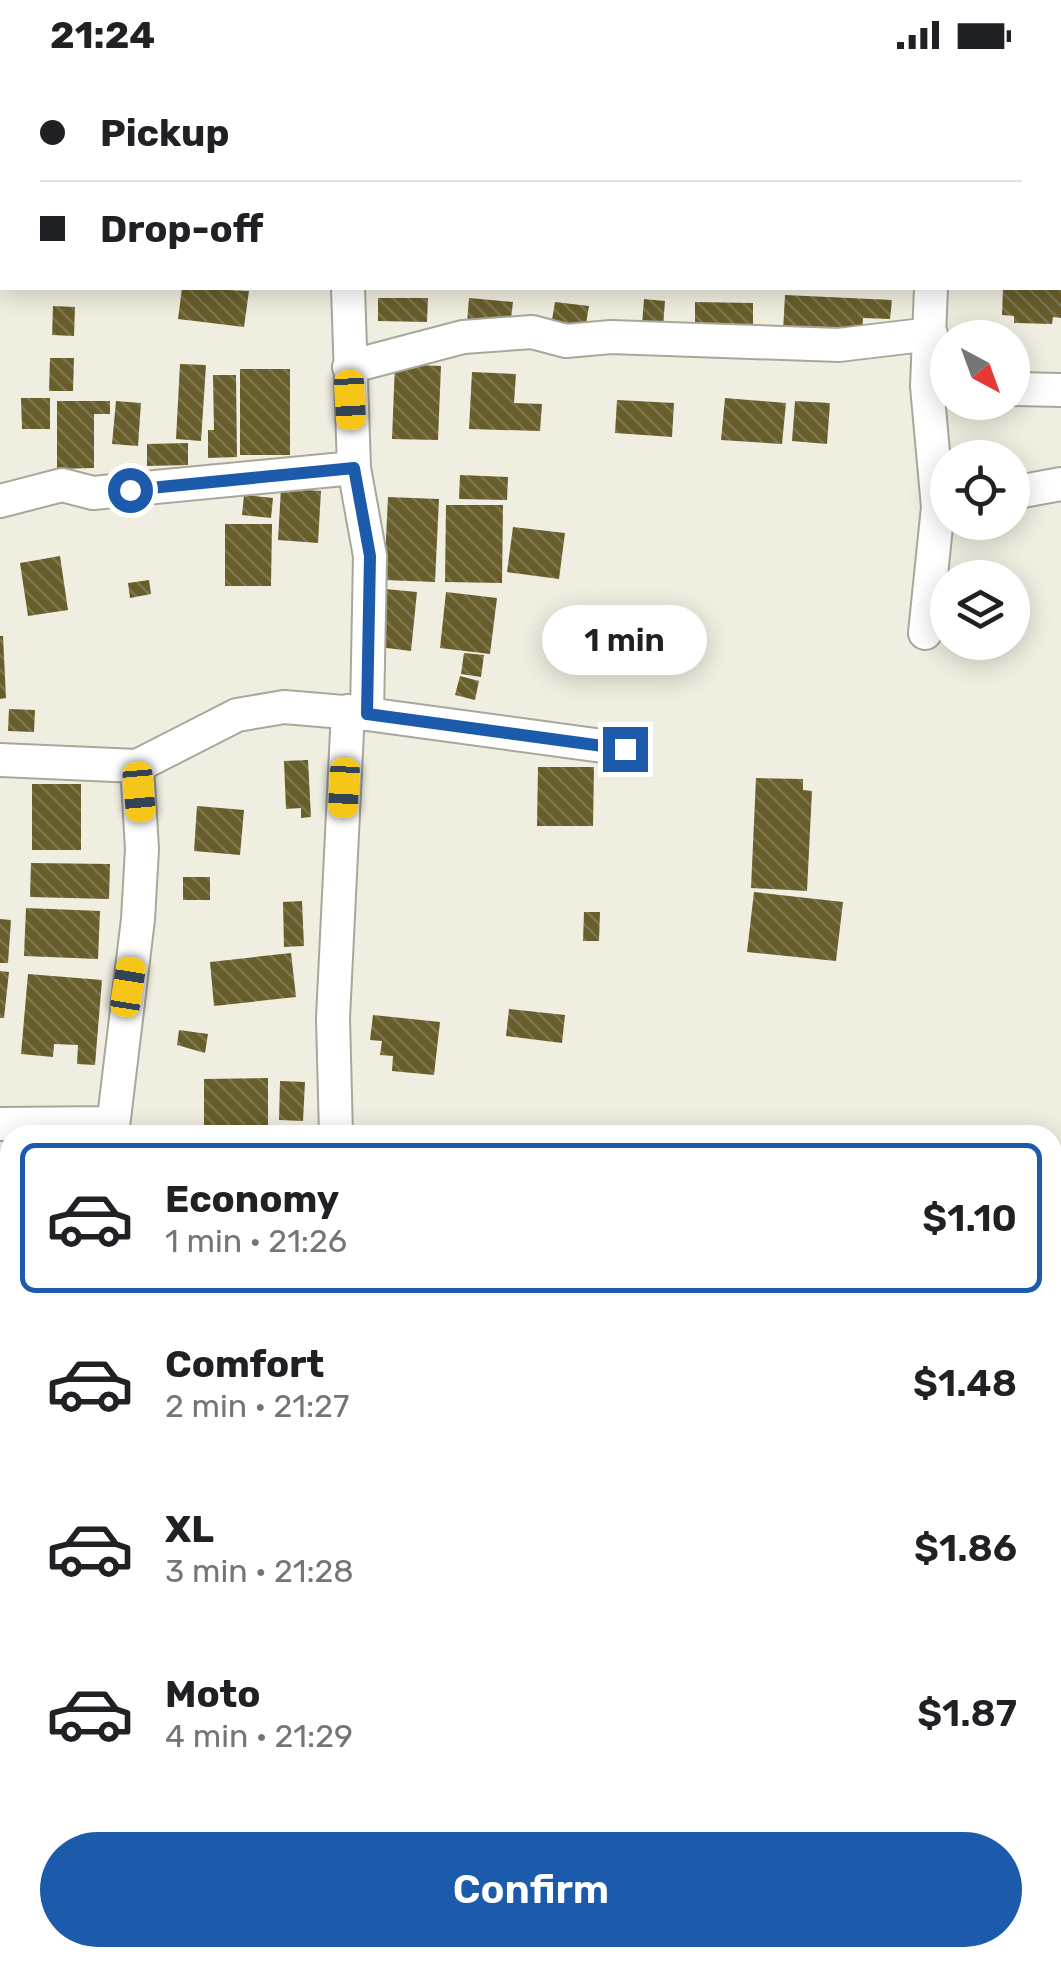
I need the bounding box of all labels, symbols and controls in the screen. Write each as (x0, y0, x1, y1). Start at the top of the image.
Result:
text: 21:24 (50, 12, 155, 58)
text: Pickup (100, 110, 229, 156)
text: Drop-off (100, 206, 263, 252)
north arrow (930, 320, 1030, 420)
map controls (930, 320, 1030, 660)
car (333, 369, 367, 431)
button: locate (930, 440, 1030, 540)
route start (108, 468, 153, 513)
button: layers (930, 560, 1030, 660)
callout: 1 min (542, 604, 708, 674)
text: 1 min (584, 621, 665, 659)
route end (603, 727, 648, 772)
car (327, 757, 361, 819)
car (121, 761, 157, 823)
car (108, 955, 148, 1019)
icon: car (45, 1173, 135, 1263)
text: Economy (165, 1176, 339, 1222)
text: $1.10 (922, 1195, 1017, 1241)
text: 1 min · 21:26 (165, 1222, 347, 1260)
icon: car (45, 1338, 135, 1428)
text: Comfort (165, 1341, 324, 1387)
text: $1.48 (913, 1360, 1017, 1406)
text: 2 min · 21:27 (165, 1387, 349, 1425)
icon: car (45, 1503, 135, 1593)
text: XL (165, 1506, 214, 1552)
text: $1.86 (914, 1525, 1017, 1571)
text: 3 min · 21:28 (165, 1552, 354, 1590)
icon: car (45, 1668, 135, 1758)
text: Moto (165, 1671, 261, 1717)
text: $1.87 (917, 1690, 1017, 1736)
text: 4 min · 21:29 (165, 1717, 353, 1755)
button: Confirm (40, 1832, 1022, 1947)

